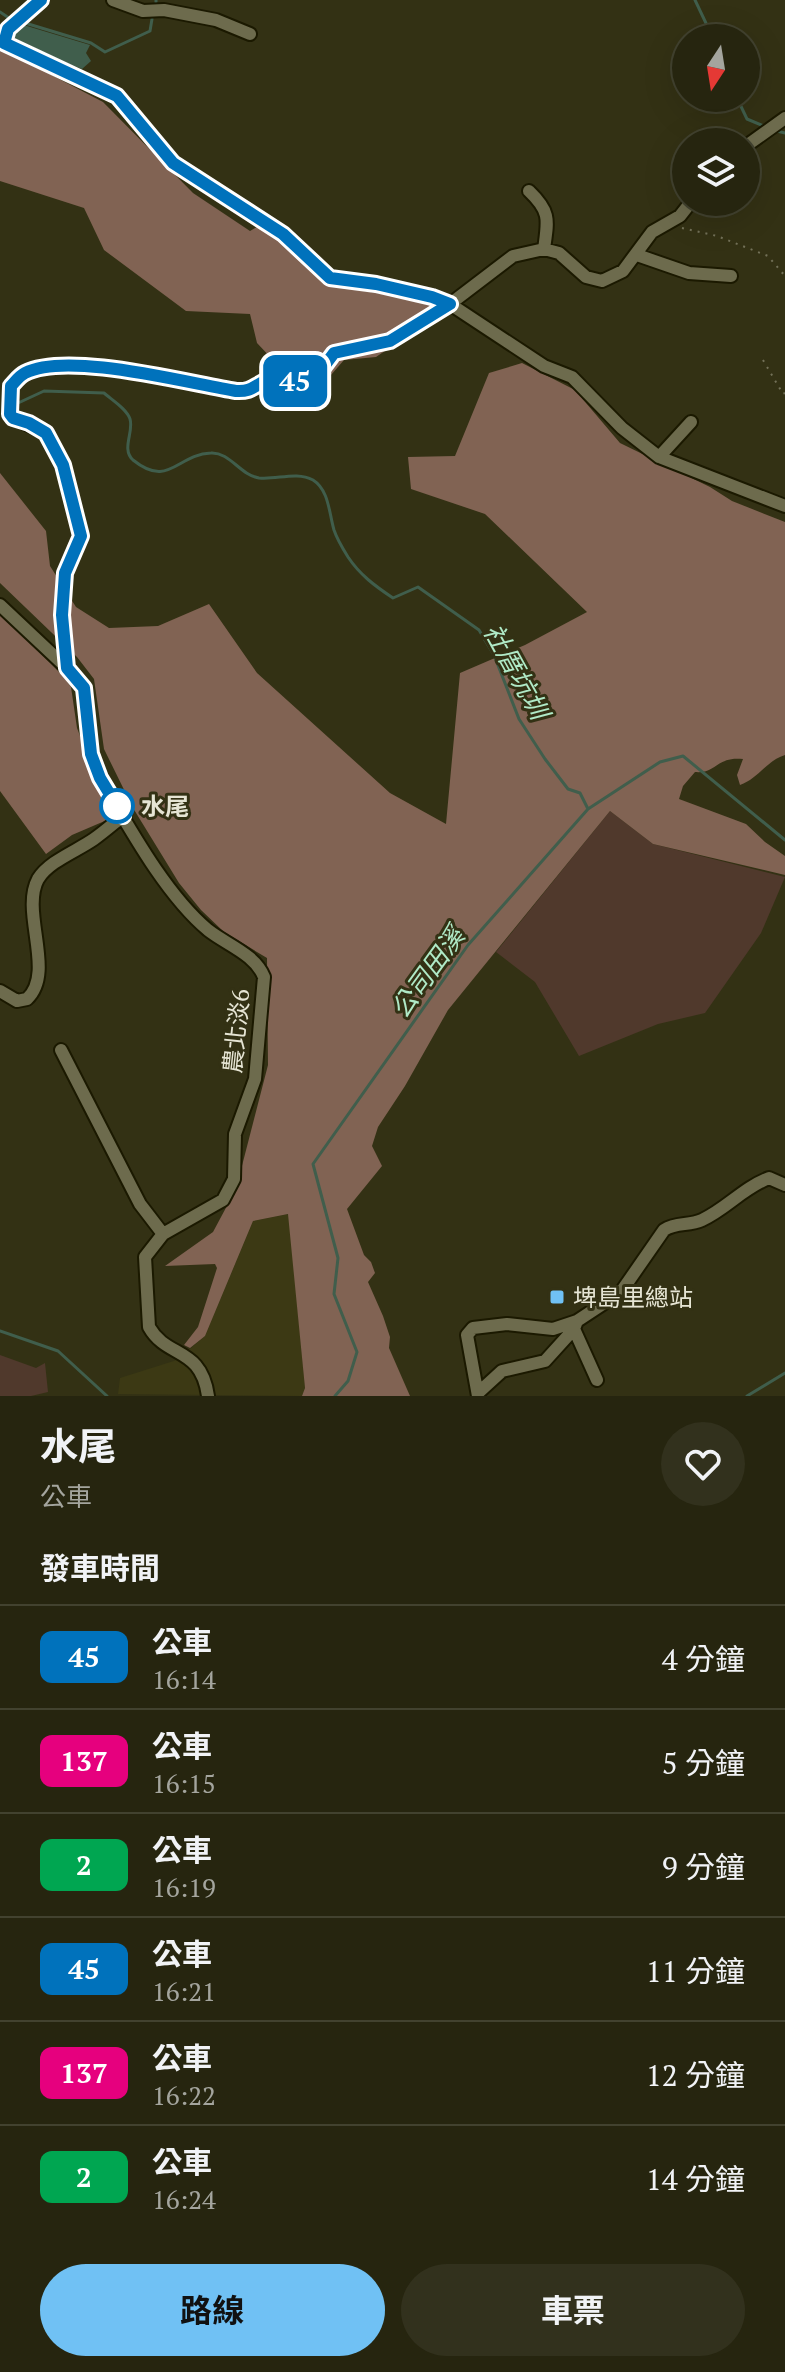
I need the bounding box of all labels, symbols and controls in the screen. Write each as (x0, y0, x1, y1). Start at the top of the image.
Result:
north arrow (672, 24, 760, 112)
map controls (672, 24, 760, 216)
button: layers (672, 128, 760, 216)
line badge: 45 (259, 355, 331, 407)
text: 45 (279, 362, 311, 399)
water label: 社厝坑圳 (477, 617, 559, 728)
marker: 水尾 (100, 789, 134, 823)
place label: 水尾 (141, 790, 189, 822)
water label: 公司田溪 (383, 917, 474, 1024)
street label: 農北淡6 (216, 987, 256, 1075)
place label: 埤島里總站 (573, 1281, 693, 1313)
marker: 埤島里總站 (548, 1288, 566, 1306)
text: 水尾 (40, 1421, 116, 1471)
button: heart (661, 1422, 745, 1506)
text: 公車 (40, 1479, 92, 1513)
text: 發車時間 (40, 1548, 160, 1588)
text: 公車 (152, 1622, 212, 1662)
text: 45 (68, 1638, 100, 1675)
text: 4 分鐘 (662, 1639, 745, 1679)
text: 16:14 (152, 1662, 216, 1696)
text: 公車 (152, 1726, 212, 1766)
text: 137 (60, 1742, 108, 1779)
text: 5 分鐘 (662, 1743, 745, 1783)
text: 16:15 (152, 1766, 216, 1800)
text: 公車 (152, 1830, 212, 1870)
text: 2 (76, 1846, 92, 1883)
text: 9 分鐘 (662, 1847, 745, 1887)
text: 16:19 (152, 1870, 216, 1904)
text: 公車 (152, 1934, 212, 1974)
text: 45 (68, 1950, 100, 1987)
text: 11 分鐘 (646, 1951, 745, 1991)
text: 16:21 (152, 1974, 216, 2008)
text: 公車 (152, 2038, 212, 2078)
text: 137 (60, 2054, 108, 2091)
text: 12 分鐘 (646, 2055, 745, 2095)
text: 16:22 (152, 2078, 216, 2112)
text: 公車 (152, 2142, 212, 2182)
text: 2 (76, 2158, 92, 2195)
text: 14 分鐘 (646, 2159, 745, 2199)
text: 16:24 (152, 2182, 216, 2216)
button: 路線 (40, 2264, 385, 2356)
button: 車票 (401, 2264, 745, 2356)

